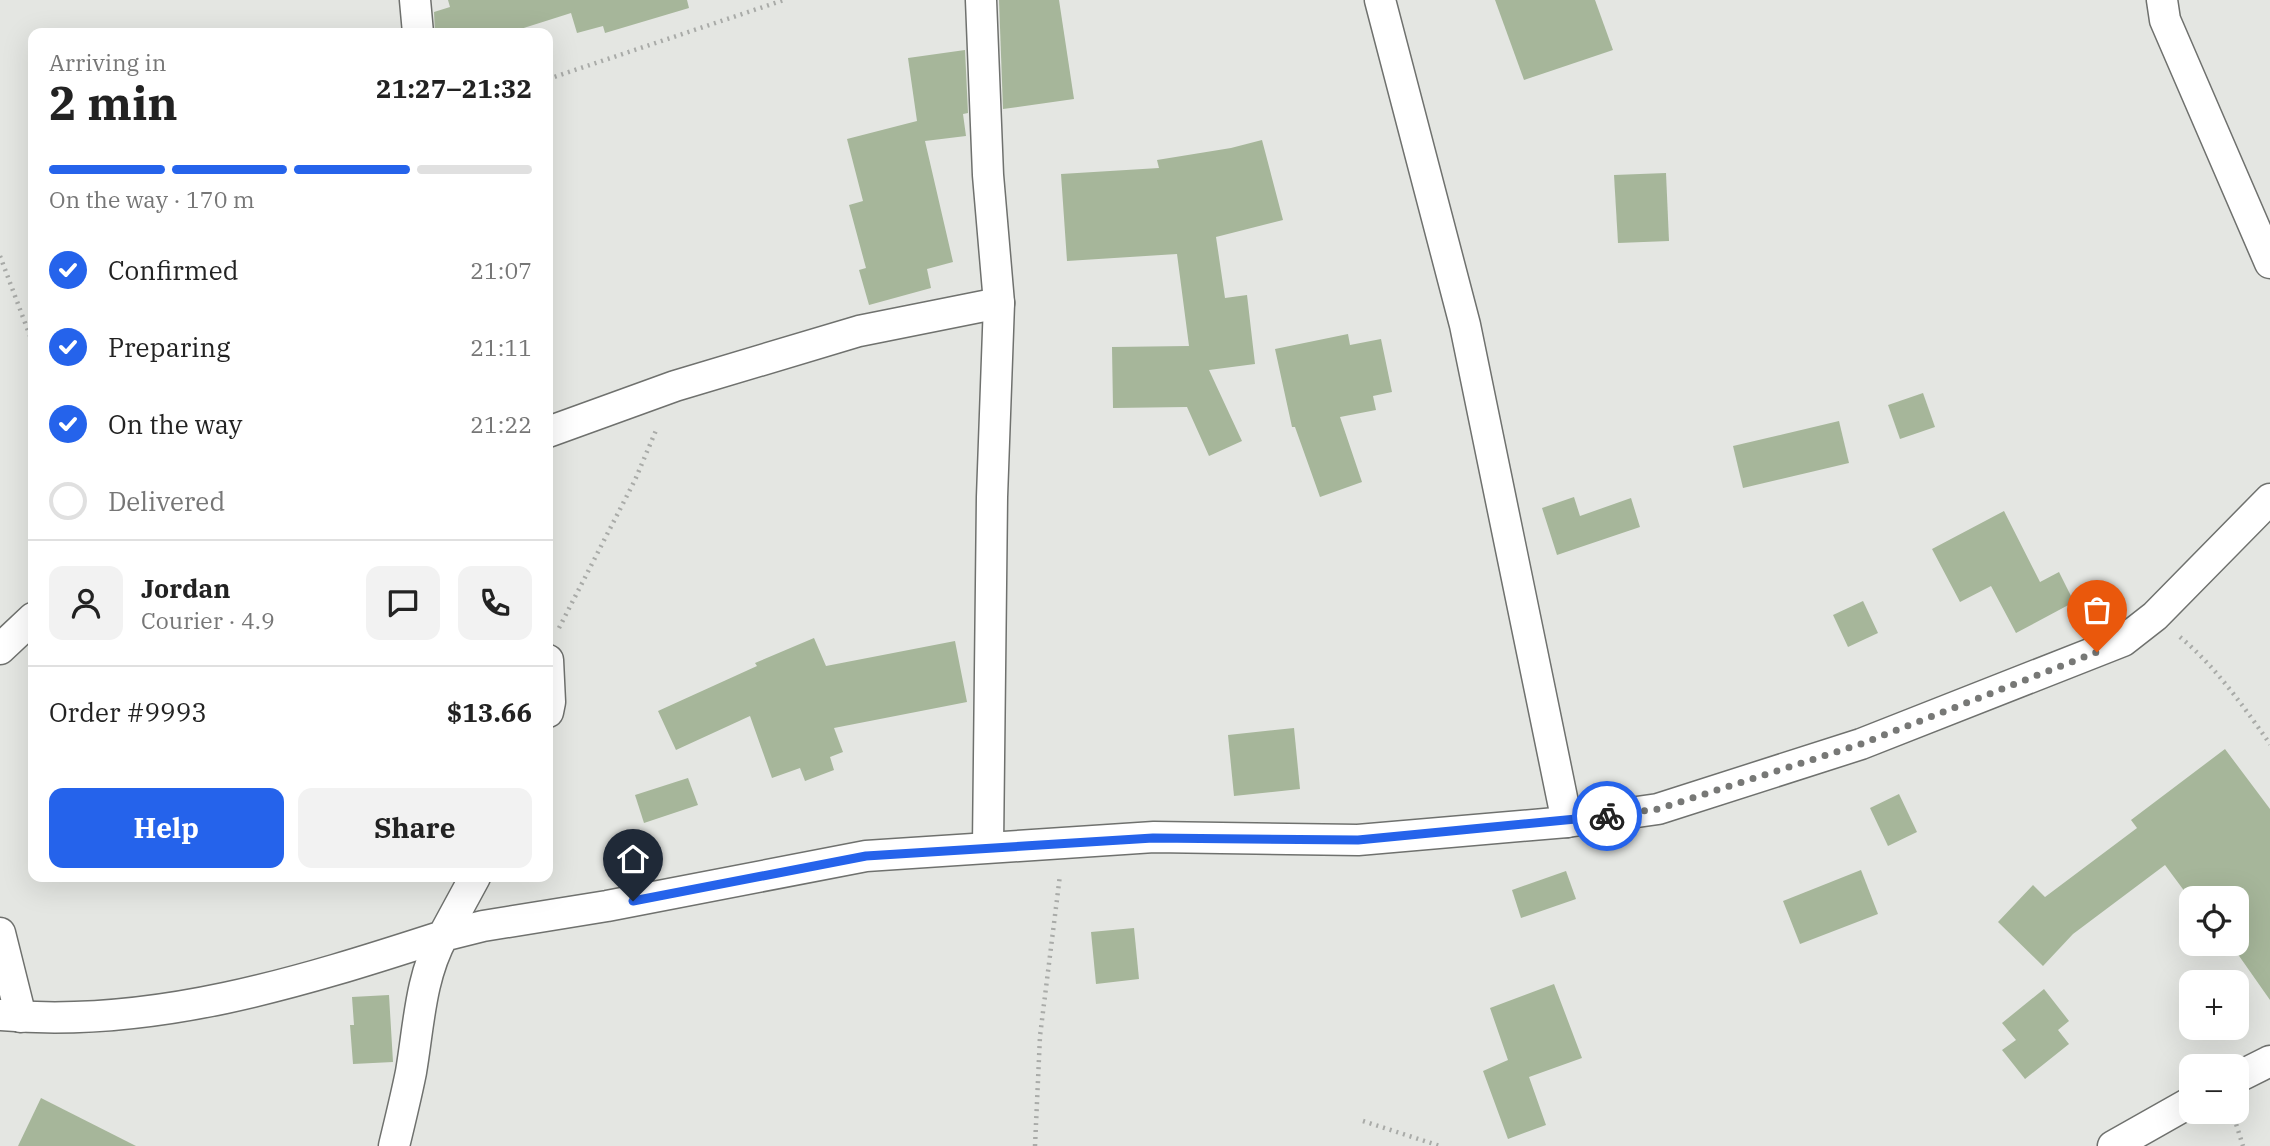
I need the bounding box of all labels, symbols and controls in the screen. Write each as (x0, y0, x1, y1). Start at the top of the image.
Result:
text: Arriving in (49, 47, 166, 77)
text: 21:27–21:32 (376, 71, 532, 105)
text: 2 min (49, 73, 178, 133)
text: On the way · 170 m (49, 184, 255, 214)
icon: check (49, 251, 87, 289)
text: Confirmed (108, 253, 239, 287)
text: 21:07 (470, 255, 532, 285)
icon: check (49, 328, 87, 366)
text: Preparing (108, 330, 230, 364)
text: 21:11 (470, 332, 532, 362)
icon: check (49, 405, 87, 443)
text: On the way (108, 407, 242, 441)
text: 21:22 (470, 409, 532, 439)
text: Delivered (108, 484, 225, 518)
button: person (49, 566, 123, 640)
button: chat (366, 566, 440, 640)
button: phone (458, 566, 532, 640)
text: Jordan (141, 571, 231, 605)
pin (2067, 580, 2127, 652)
icon: bag (2078, 591, 2116, 629)
text: Courier · 4.9 (141, 605, 275, 635)
text: Order #9993 (49, 695, 207, 729)
text: $13.66 (447, 695, 532, 729)
courier (1572, 781, 1642, 851)
button: Help (49, 788, 284, 868)
button: Share (298, 788, 532, 868)
icon: bike (1588, 797, 1626, 835)
pin (603, 829, 663, 901)
icon: home (614, 840, 652, 878)
map controls (2179, 886, 2249, 1124)
button: locate (2179, 886, 2249, 956)
button: + (2179, 970, 2249, 1040)
button: − (2179, 1054, 2249, 1124)

